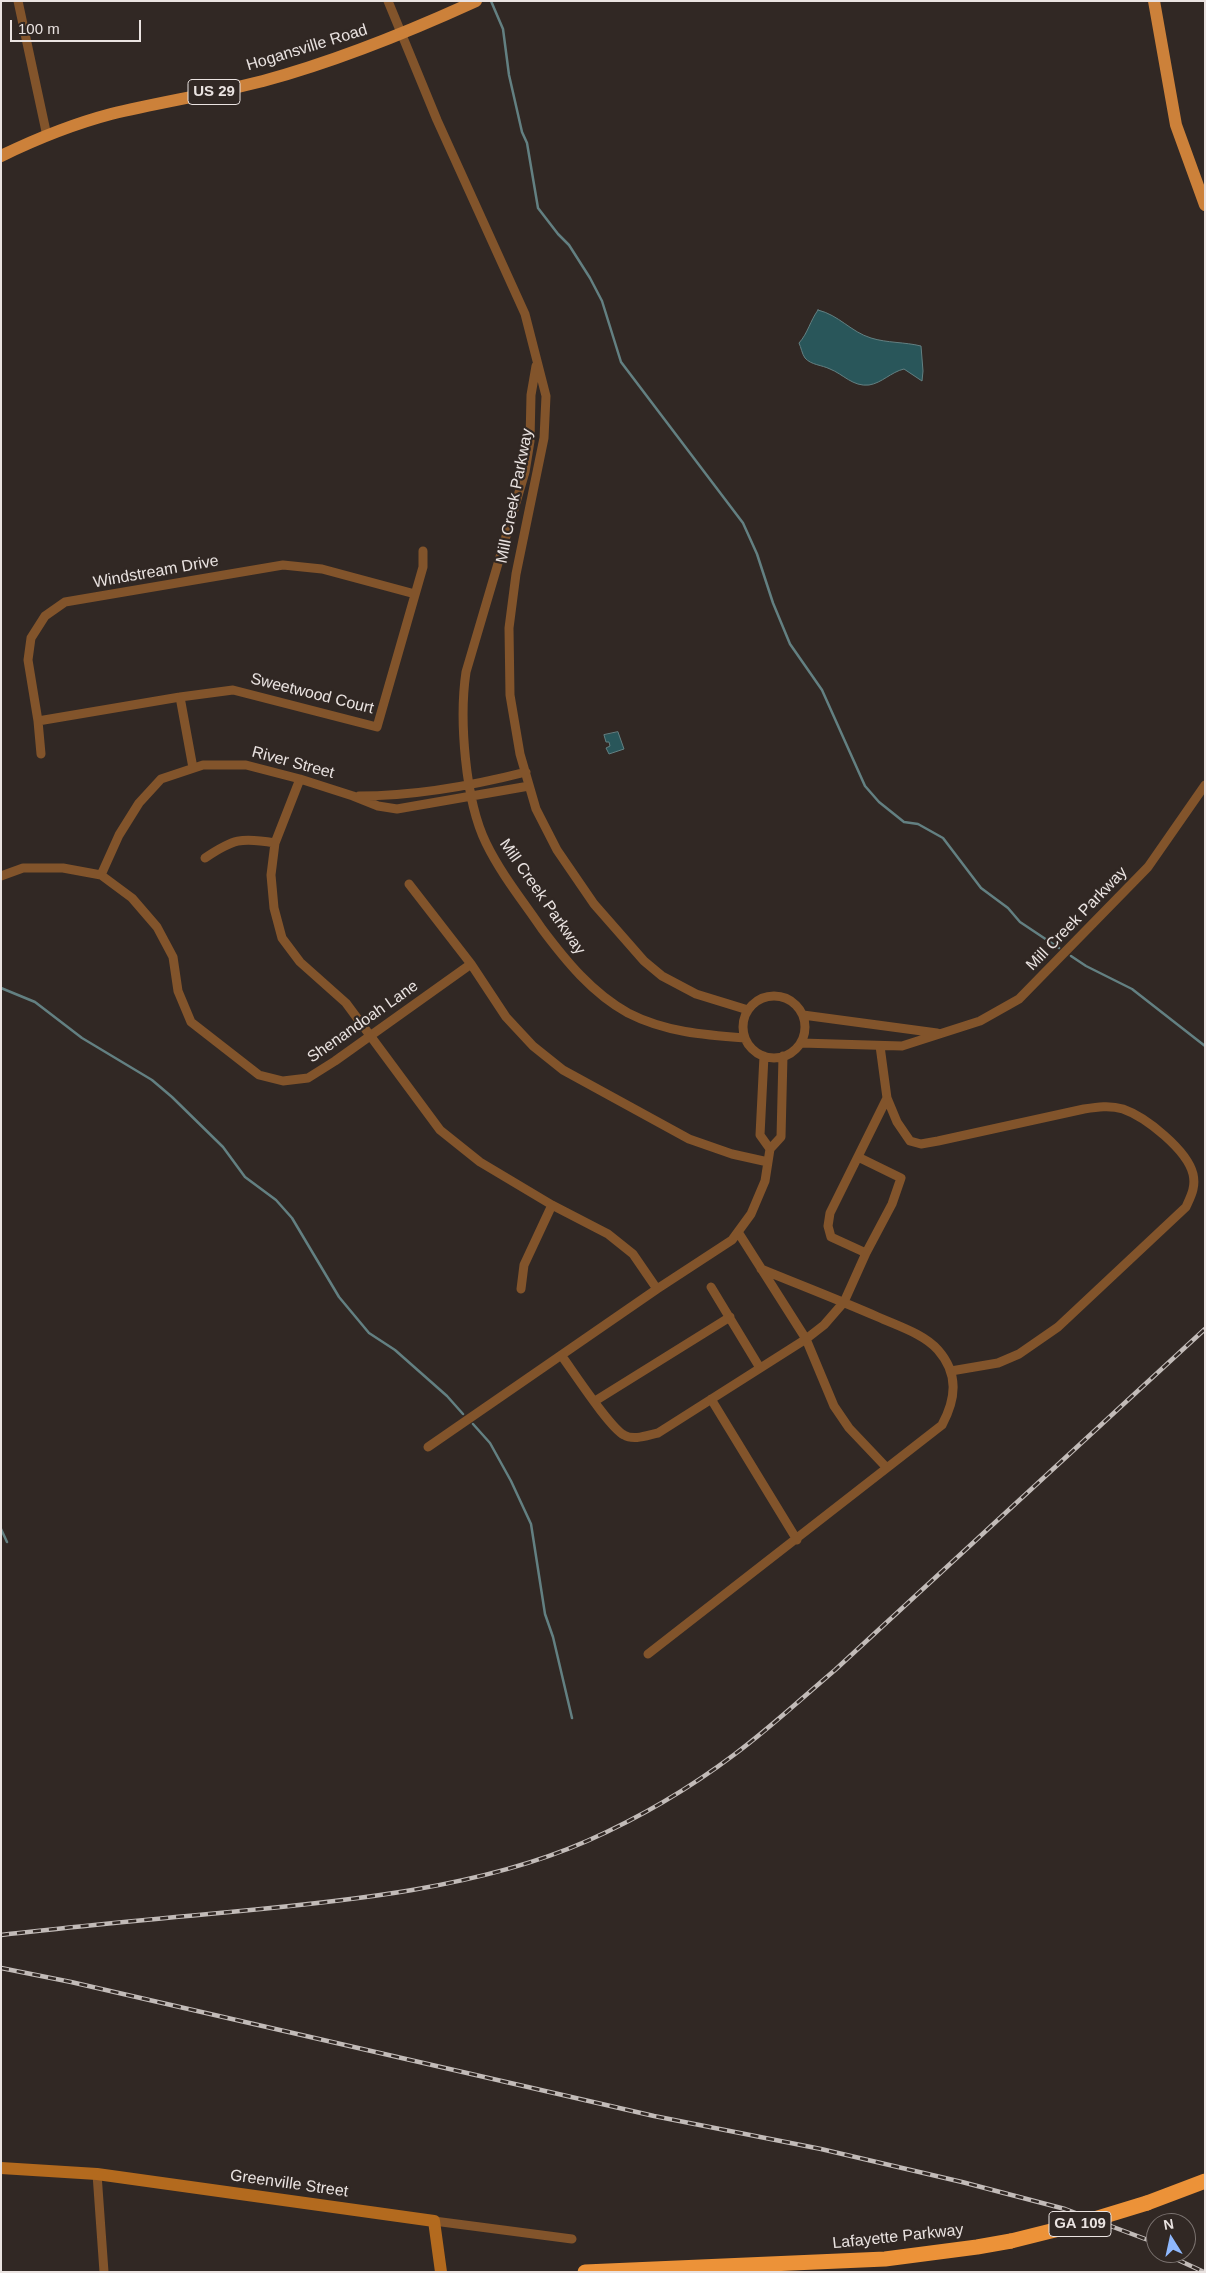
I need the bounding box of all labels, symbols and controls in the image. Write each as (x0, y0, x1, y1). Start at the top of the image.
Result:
scale bar (12, 10, 144, 42)
text: 100 m (18, 20, 60, 37)
street label: Hogansville Road (244, 20, 370, 76)
road number: US 29 (188, 80, 240, 104)
street label: Mill Creek Parkway (493, 427, 537, 565)
street label: Windstream Drive (92, 552, 220, 592)
street label: Sweetwood Court (248, 669, 376, 719)
street label: River Street (250, 743, 336, 783)
street label: Mill Creek Parkway (495, 835, 589, 959)
street label: Mill Creek Parkway (1023, 863, 1131, 975)
street label: Shenandoah Lane (304, 977, 422, 1067)
street label: Greenville Street (229, 2166, 349, 2202)
road number: GA 109 (1049, 2212, 1111, 2236)
north arrow (1146, 2213, 1196, 2263)
text: N (1162, 2215, 1175, 2233)
street label: Lafayette Parkway (832, 2221, 964, 2253)

